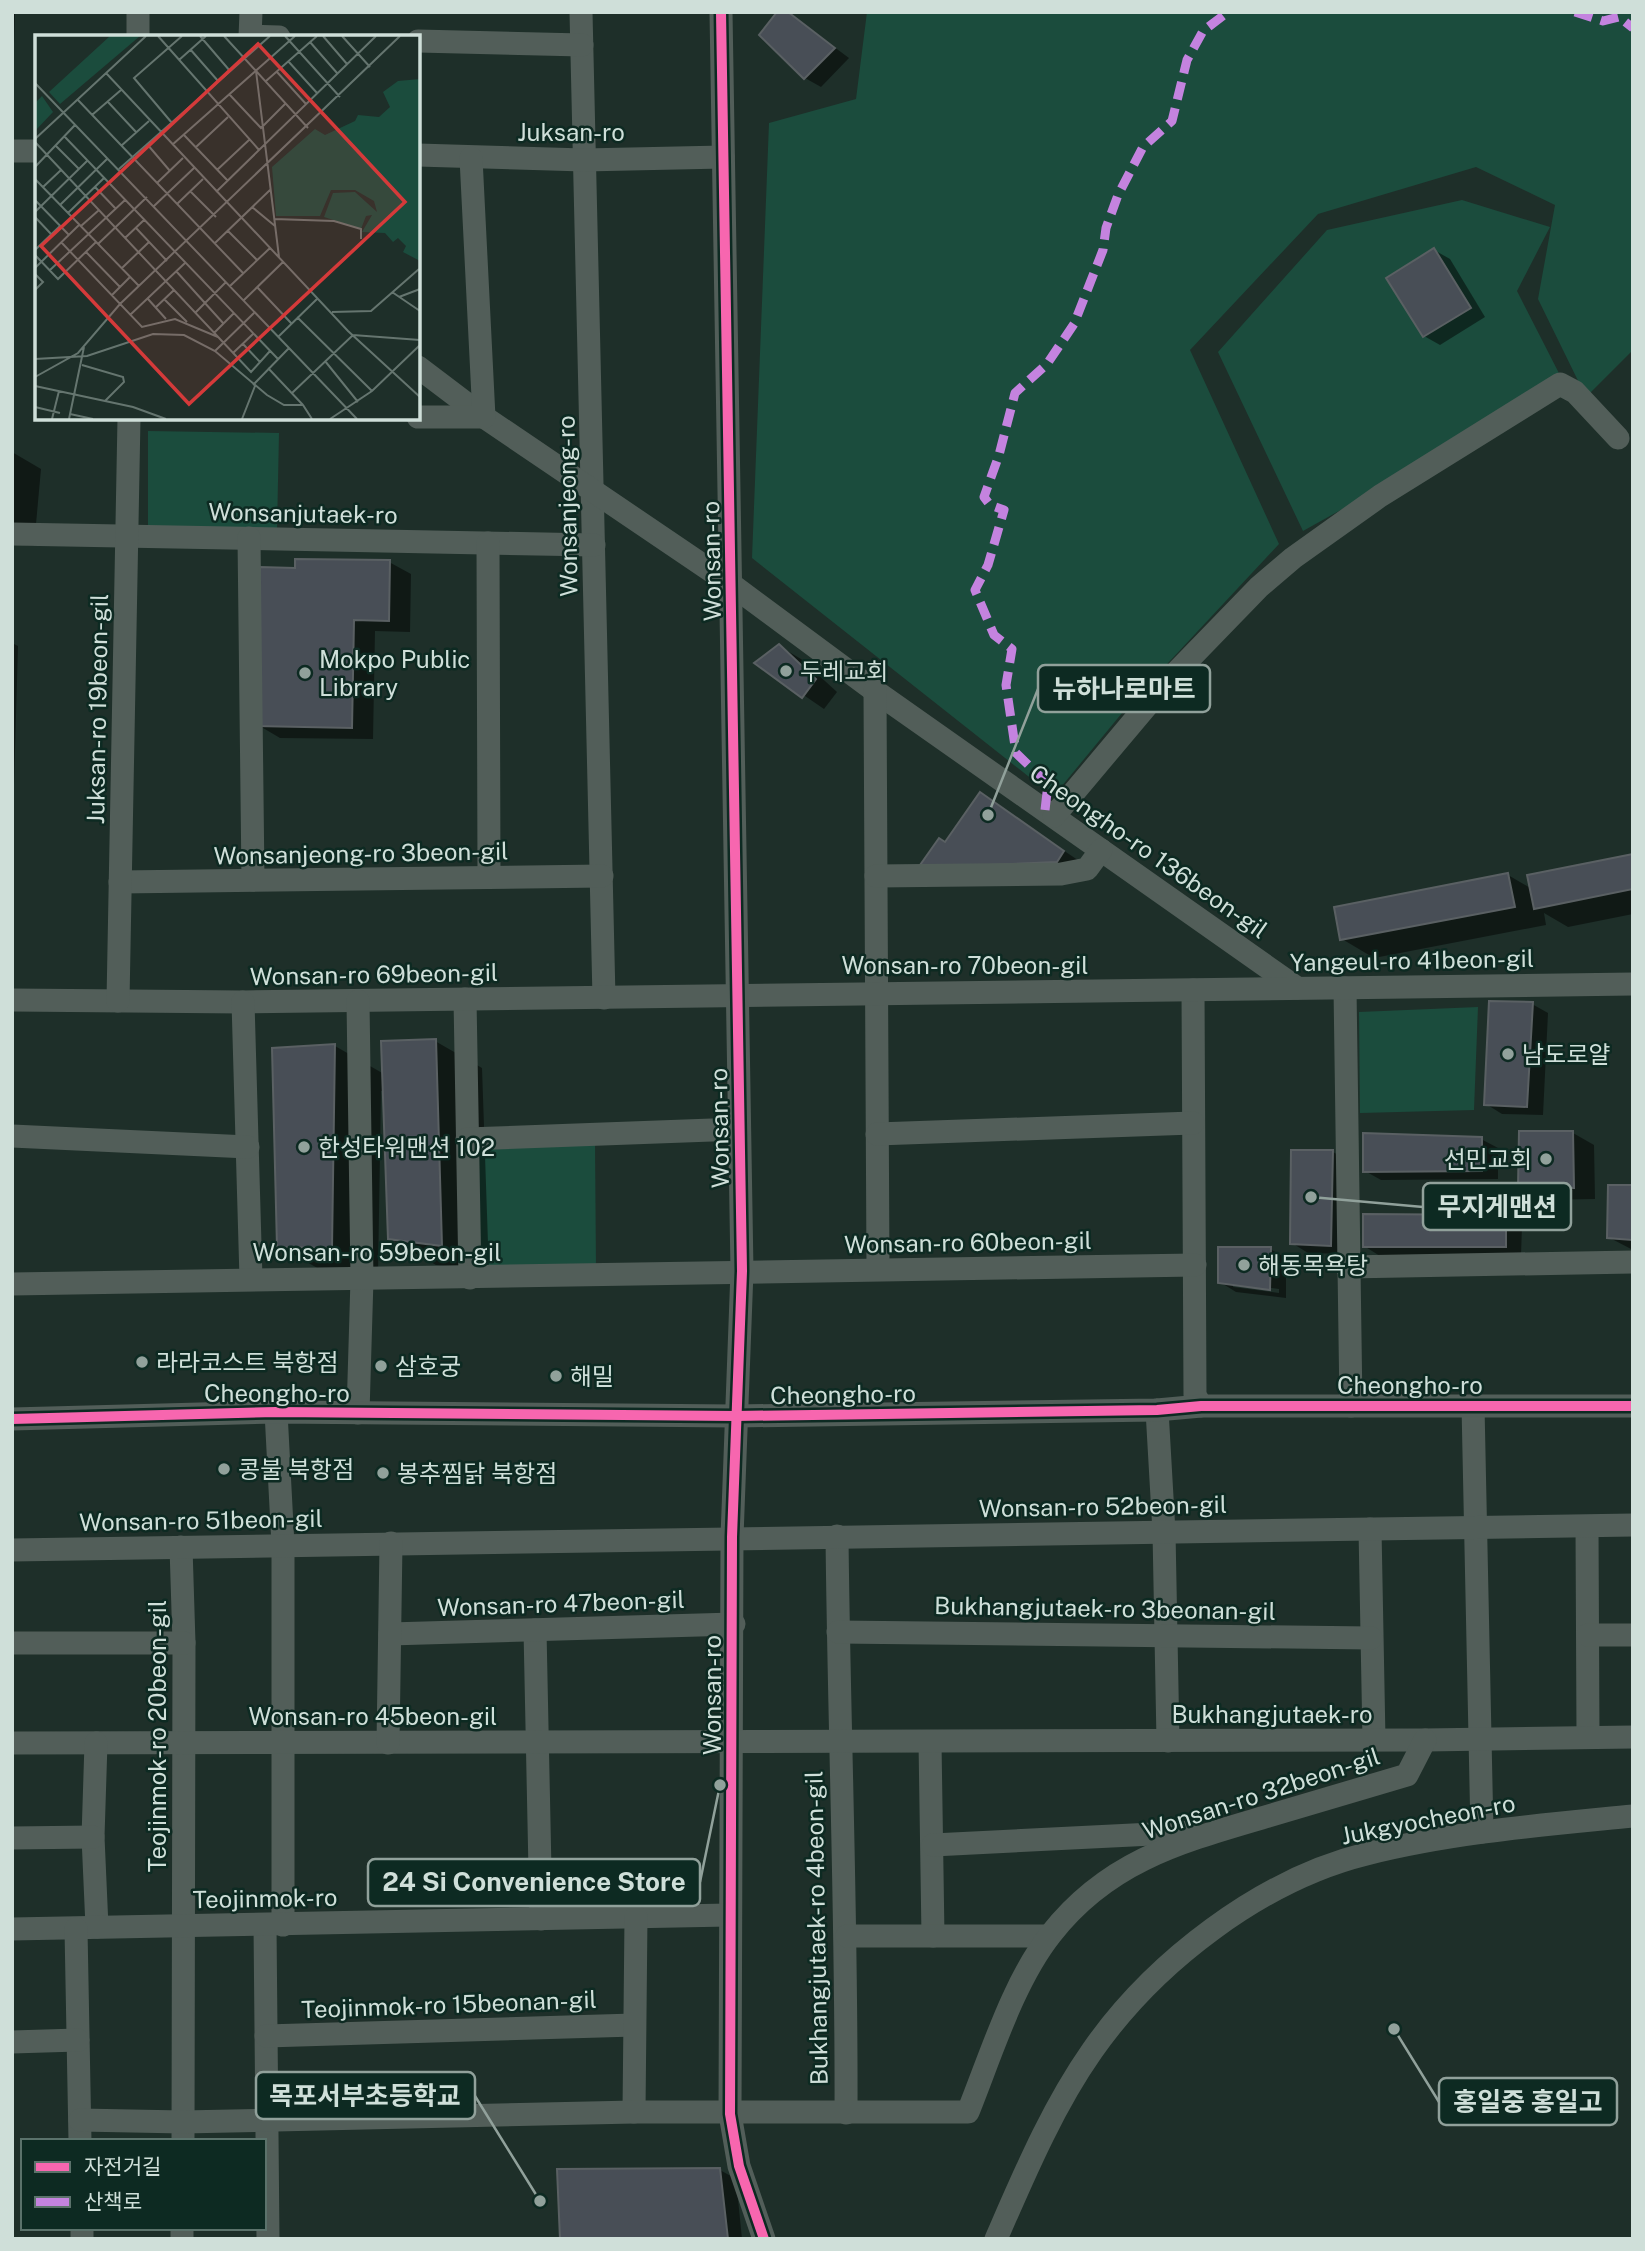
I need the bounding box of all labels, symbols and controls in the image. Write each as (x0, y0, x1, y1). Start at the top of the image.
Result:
inset map (35, 35, 420, 420)
street label: Juksan-ro (517, 118, 625, 146)
street label: Wonsanjeong-ro (551, 415, 583, 597)
street label: Wonsanjutaek-ro (208, 497, 398, 529)
street label: Wonsan-ro (696, 501, 726, 621)
street label: Juksan-ro 19beon-gil (81, 593, 113, 825)
place label: Mokpo Public Library (319, 645, 470, 701)
place label: 두레교회 (800, 657, 888, 685)
marker: 두레교회 (778, 663, 794, 679)
marker: Mokpo Public Library (297, 665, 313, 681)
callout: 뉴하나로마트 (1038, 665, 1210, 712)
text: 뉴하나로마트 (1052, 673, 1196, 704)
street label: Cheongho-ro 136beon-gil (1025, 758, 1273, 944)
street label: Wonsanjeong-ro 3beon-gil (213, 836, 509, 870)
street label: Yangeul-ro 41beon-gil (1290, 944, 1534, 976)
street label: Wonsan-ro 70beon-gil (841, 951, 1089, 979)
street label: Wonsan-ro 69beon-gil (250, 958, 498, 990)
place label: 남도로얄 (1522, 1040, 1610, 1068)
marker: 남도로얄 (1500, 1046, 1516, 1062)
street label: Wonsan-ro (704, 1068, 734, 1188)
place label: 한성타워맨션 102 (318, 1133, 495, 1161)
marker: 한성타워맨션 102 (296, 1139, 312, 1155)
place label: 선민교회 (1444, 1145, 1532, 1173)
marker: 선민교회 (1538, 1151, 1554, 1167)
callout: 무지게맨션 (1423, 1183, 1571, 1230)
text: 무지게맨션 (1437, 1191, 1557, 1222)
street label: Wonsan-ro 60beon-gil (844, 1226, 1092, 1258)
street label: Wonsan-ro 59beon-gil (253, 1238, 501, 1266)
place label: 해동목욕탕 (1258, 1251, 1368, 1279)
marker: 해동목욕탕 (1236, 1257, 1252, 1273)
place label: 라라코스트 북항점 (156, 1348, 338, 1376)
place label: 삼호궁 (395, 1352, 461, 1380)
marker: 라라코스트 북항점 (134, 1354, 150, 1370)
marker: 삼호궁 (373, 1358, 389, 1374)
place label: 해밀 (570, 1362, 614, 1390)
marker: 해밀 (548, 1368, 564, 1384)
street label: Cheongho-ro (1337, 1371, 1483, 1399)
street label: Cheongho-ro (204, 1379, 350, 1407)
street label: Cheongho-ro (770, 1379, 916, 1409)
place label: 콩불 북항점 (238, 1455, 354, 1483)
place label: 봉추찜닭 북항점 (397, 1459, 557, 1487)
marker: 콩불 북항점 (216, 1461, 232, 1477)
marker: 봉추찜닭 북항점 (375, 1465, 391, 1481)
street label: Wonsan-ro 52beon-gil (979, 1490, 1227, 1522)
street label: Wonsan-ro 51beon-gil (79, 1504, 323, 1536)
street label: Wonsan-ro 47beon-gil (437, 1585, 685, 1621)
street label: Bukhangjutaek-ro 3beonan-gil (934, 1591, 1276, 1625)
street label: Teojinmok-ro 20beon-gil (143, 1600, 171, 1872)
street label: Wonsan-ro (698, 1635, 726, 1755)
street label: Bukhangjutaek-ro (1171, 1700, 1373, 1728)
street label: Wonsan-ro 45beon-gil (249, 1702, 497, 1730)
street label: Wonsan-ro 32beon-gil (1139, 1741, 1383, 1845)
street label: Bukhangjutaek-ro 4beon-gil (799, 1771, 833, 2085)
street label: Jukgyocheon-ro (1338, 1788, 1518, 1850)
callout: 24 Si Convenience Store (368, 1859, 700, 1906)
text: 24 Si Convenience Store (382, 1866, 686, 1897)
street label: Teojinmok-ro (192, 1883, 338, 1913)
street label: Teojinmok-ro 15beonan-gil (301, 1985, 597, 2023)
callout: 목포서부초등학교 (256, 2072, 475, 2119)
callout: 홍일중 홍일고 (1439, 2078, 1617, 2125)
text: 목포서부초등학교 (269, 2080, 461, 2111)
text: 홍일중 홍일고 (1453, 2086, 1603, 2117)
legend (21, 2139, 266, 2230)
text: 자전거길 (84, 2154, 161, 2179)
text: 산책로 (84, 2189, 142, 2214)

